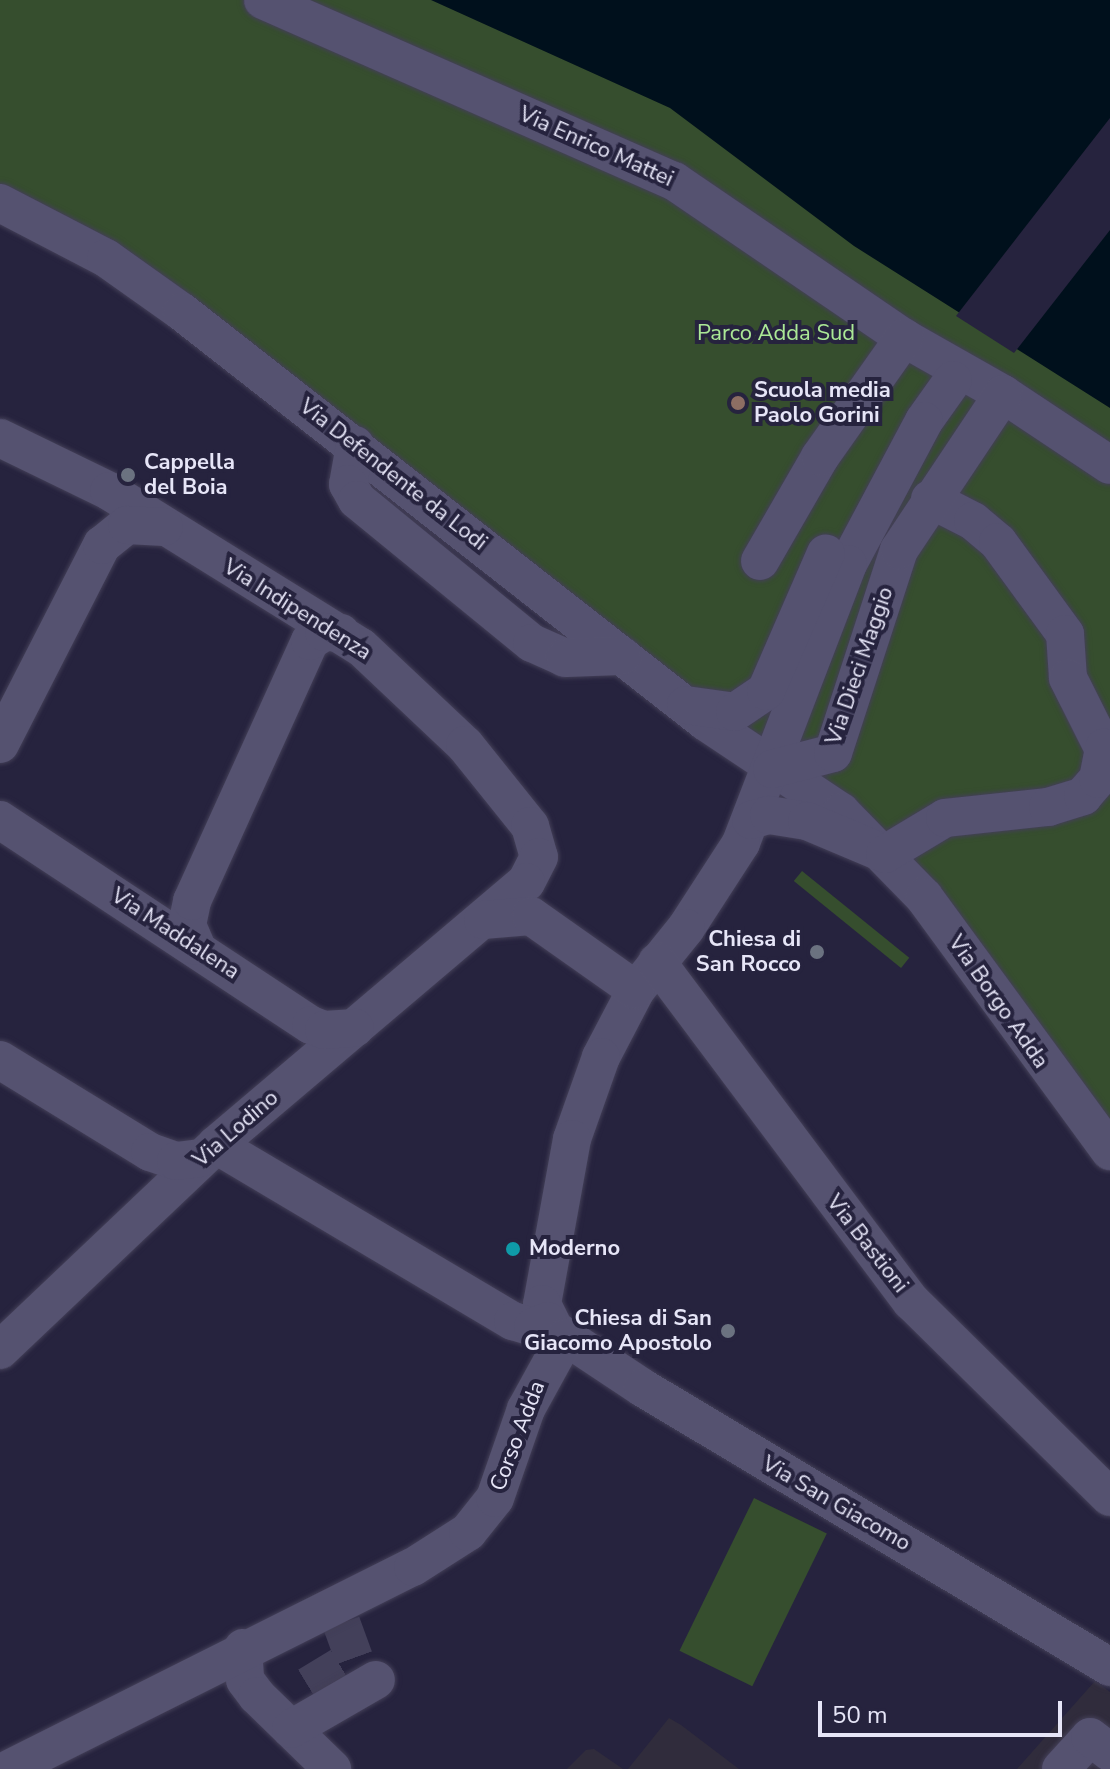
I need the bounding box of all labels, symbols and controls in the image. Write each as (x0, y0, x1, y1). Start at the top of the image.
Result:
street label: Via Enrico Mattei (515, 101, 677, 193)
park label: Parco Adda Sud (697, 321, 855, 347)
place label: Scuola media Paolo Gorini (754, 377, 891, 428)
street label: Via Defendente da Lodi (294, 394, 492, 556)
marker: Scuola media Paolo Gorini (729, 394, 747, 412)
place label: Cappella del Boia (144, 449, 235, 500)
marker: Cappella del Boia (119, 466, 137, 484)
street label: Via Indipendenza (218, 554, 376, 666)
street label: Via Dieci Maggio (821, 584, 899, 748)
street label: Via Maddalena (106, 883, 244, 985)
place label: Chiesa di San Rocco (696, 926, 801, 978)
street label: Via Borgo Adda (942, 930, 1054, 1074)
marker: Chiesa di San Rocco (808, 943, 826, 961)
street label: Via Lodino (188, 1085, 284, 1173)
street label: Via Bastioni (821, 1190, 913, 1298)
place label: Moderno (529, 1236, 620, 1262)
marker: Moderno (504, 1240, 522, 1258)
place label: Chiesa di San Giacomo Apostolo (524, 1305, 712, 1356)
marker: Chiesa di San Giacomo Apostolo (719, 1322, 737, 1340)
street label: Corso Adda (485, 1377, 551, 1495)
street label: Via San Giacomo (757, 1451, 915, 1557)
scale bar (822, 1685, 1066, 1735)
text: 50 m (832, 1699, 888, 1731)

